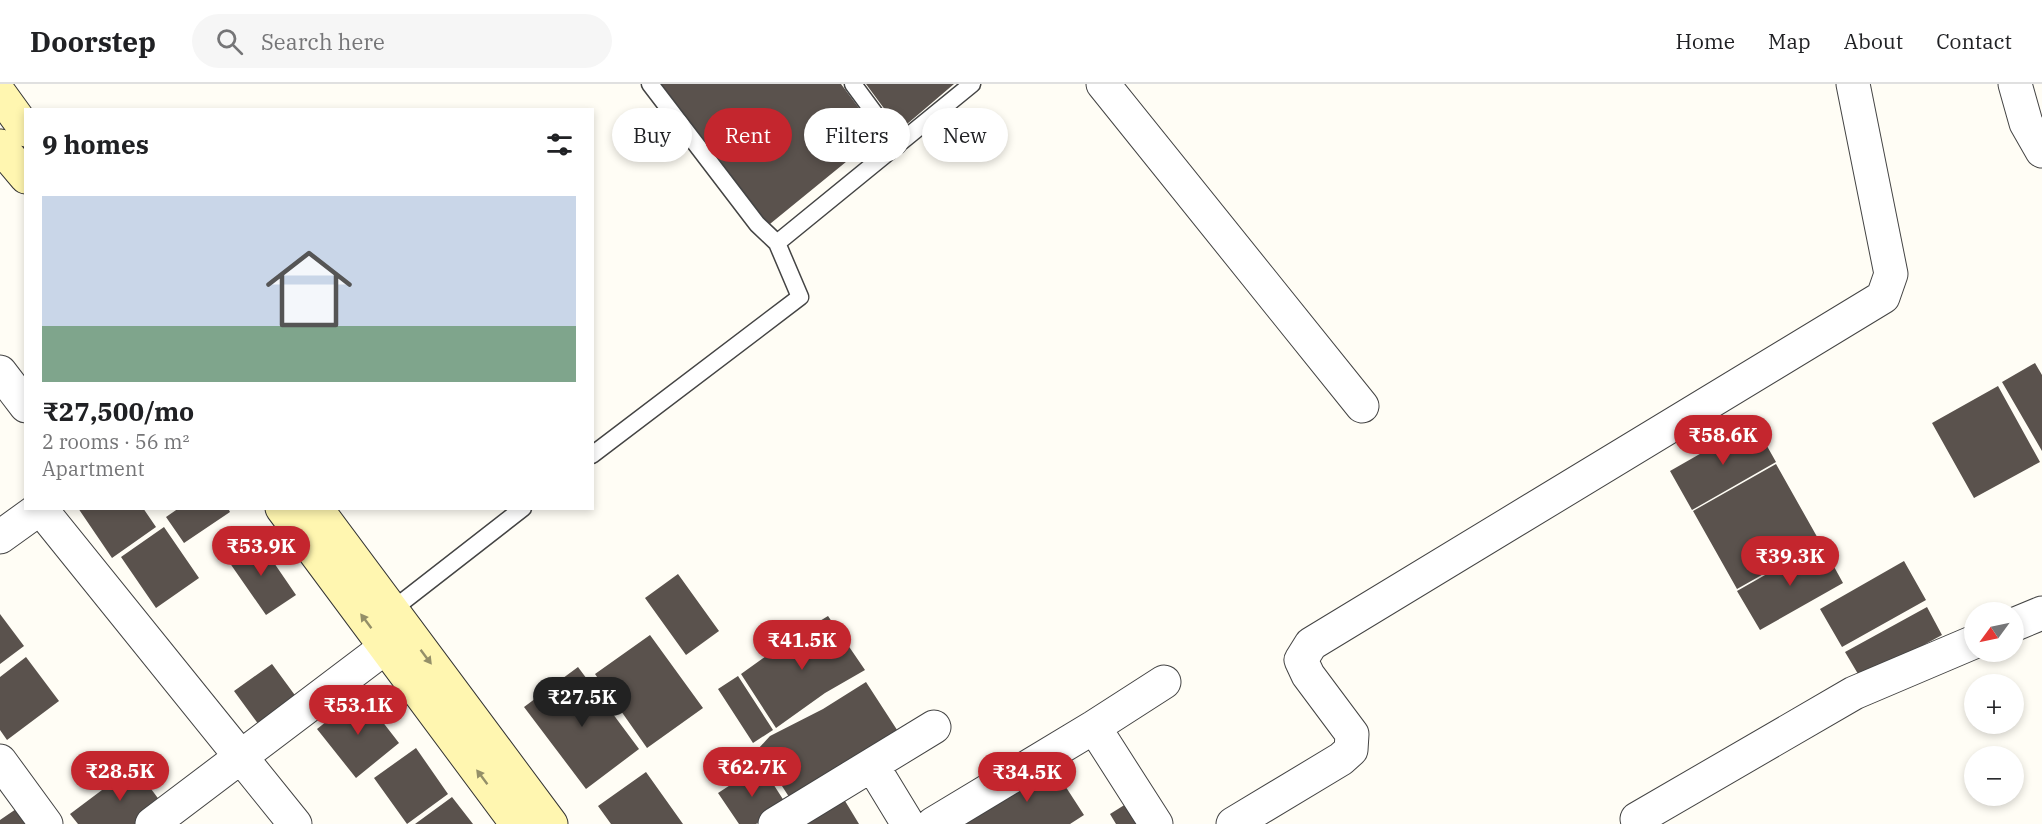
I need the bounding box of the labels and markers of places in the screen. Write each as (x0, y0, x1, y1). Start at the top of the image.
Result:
pin: ₹58.6K (1674, 415, 1772, 466)
pin: ₹53.9K (212, 526, 310, 577)
pin: ₹39.3K (1741, 536, 1839, 587)
pin: ₹41.5K (753, 620, 851, 671)
pin: ₹27.5K (533, 677, 631, 728)
pin: ₹53.1K (309, 685, 407, 736)
pin: ₹62.7K (703, 747, 801, 798)
pin: ₹28.5K (71, 751, 169, 802)
pin: ₹34.5K (978, 752, 1076, 803)

